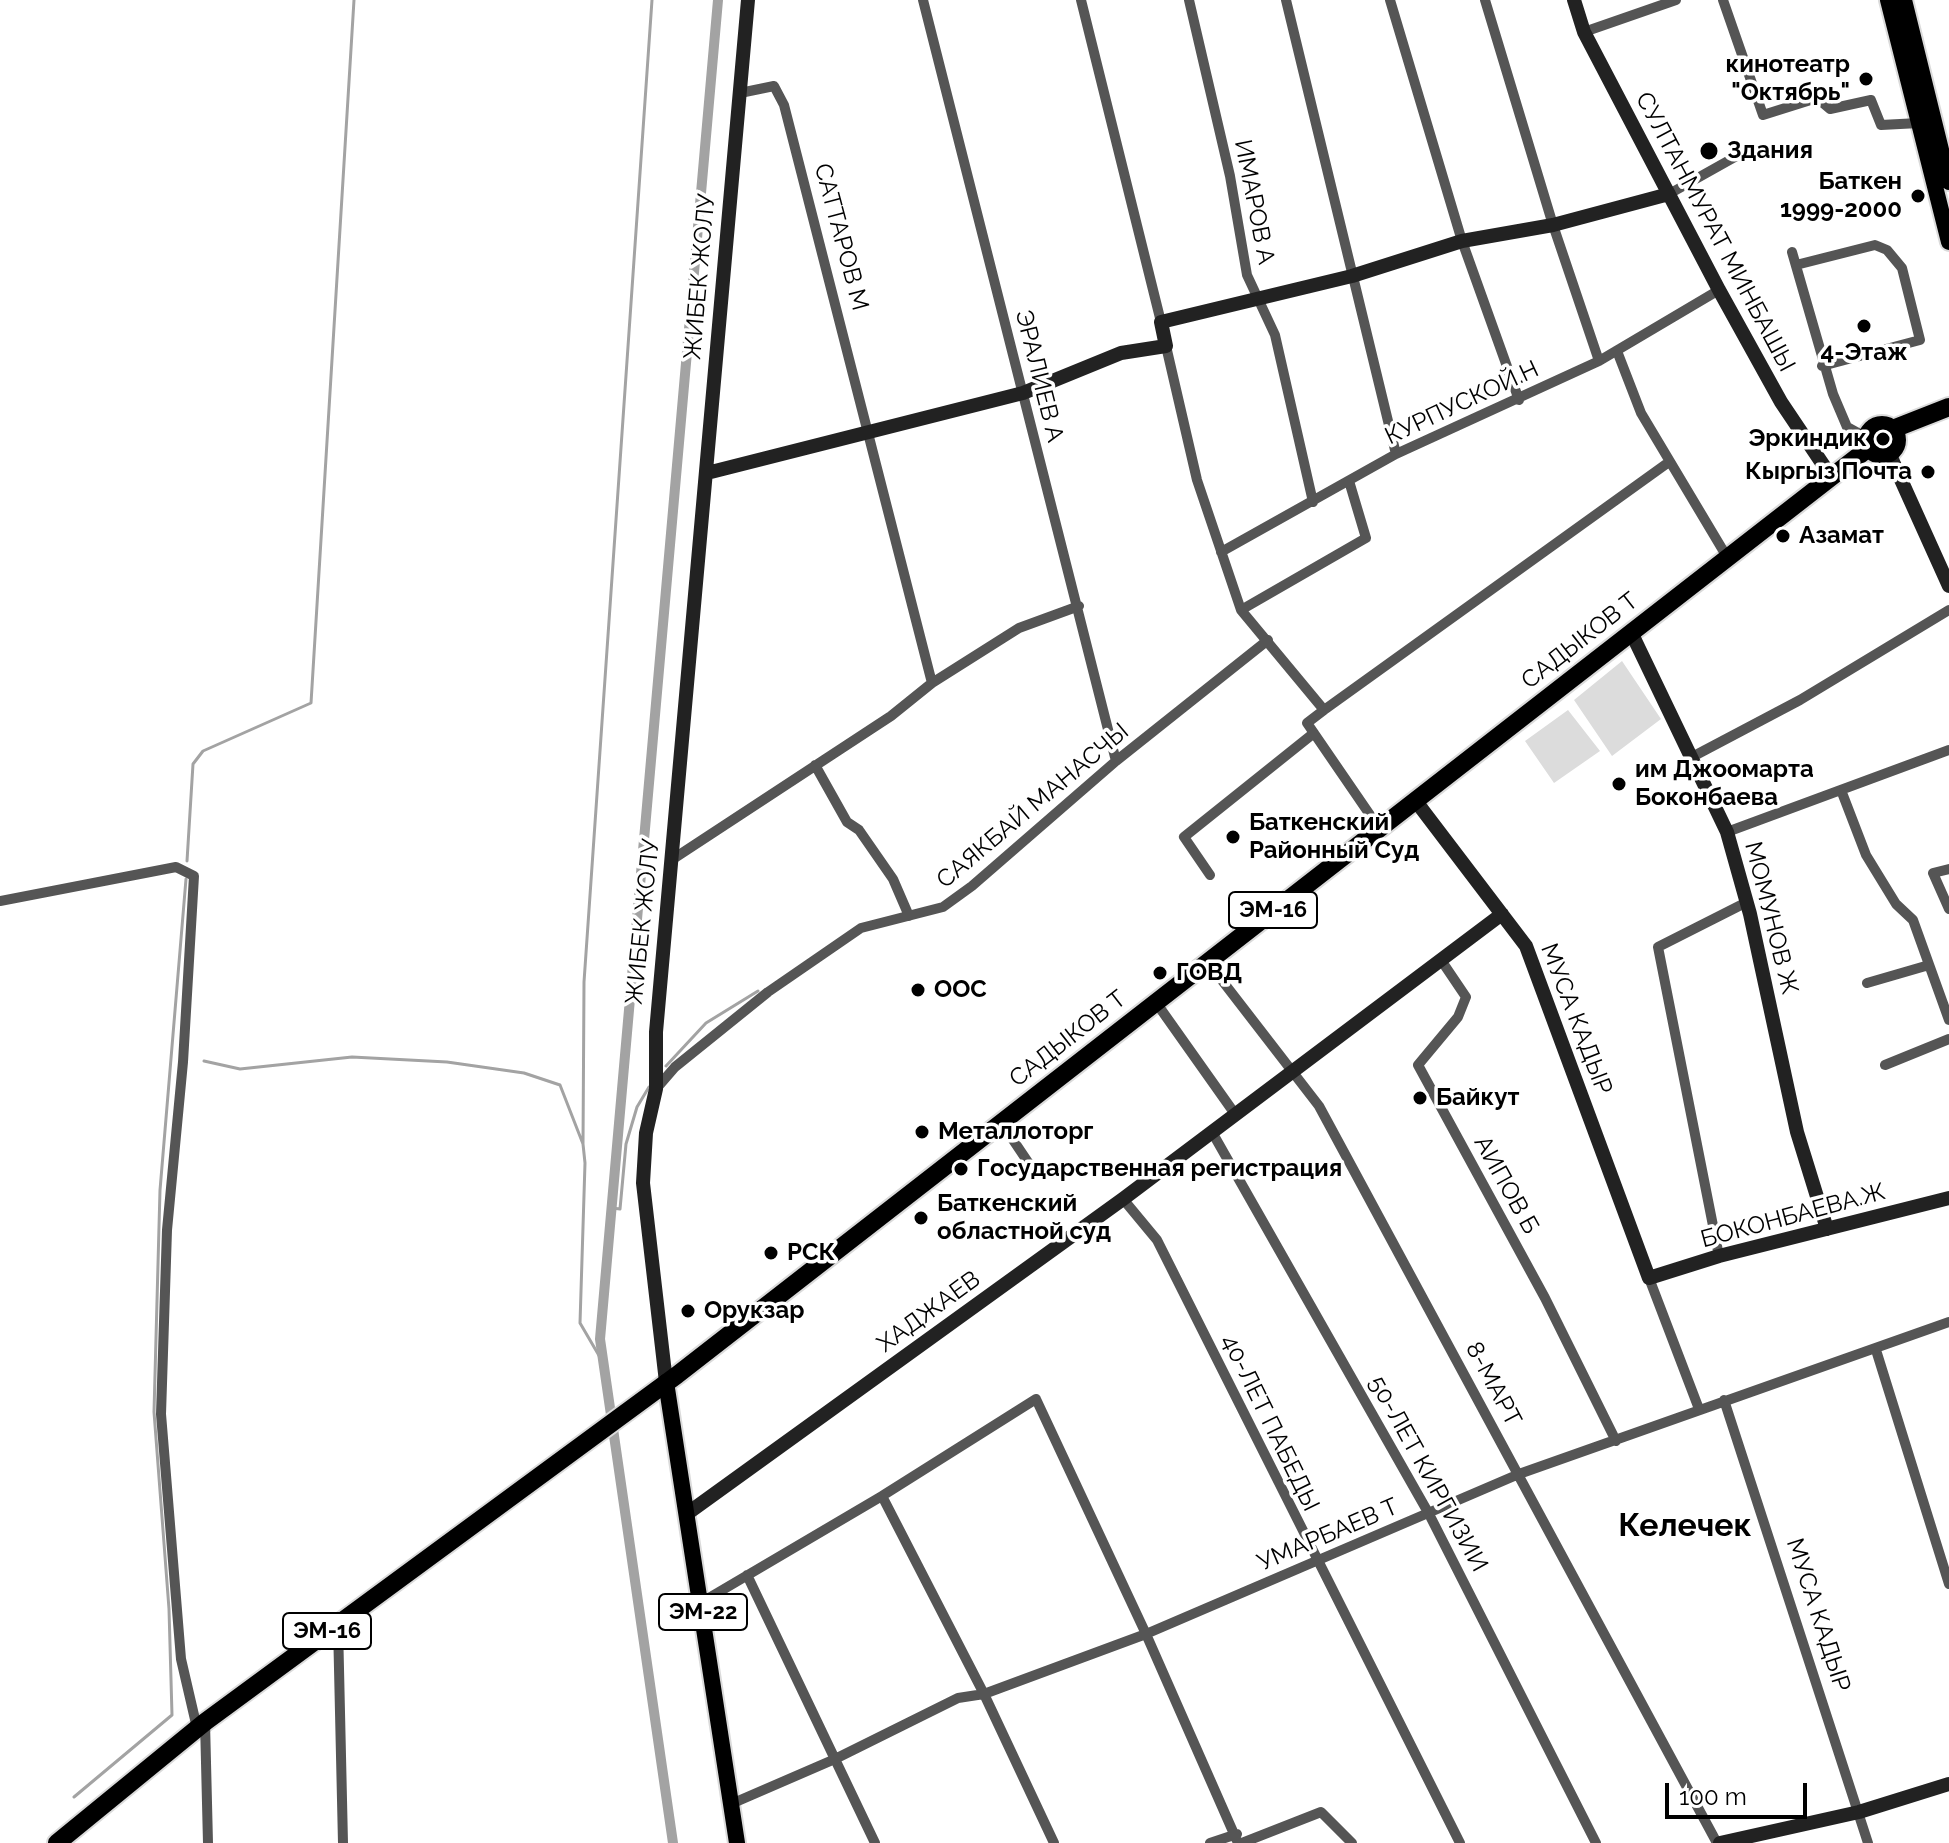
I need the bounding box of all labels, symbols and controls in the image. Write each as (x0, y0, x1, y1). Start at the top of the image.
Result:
place label: кинотеатр "Октябрь" (1726, 51, 1850, 107)
marker: кинотеатр "Октябрь" (1857, 70, 1875, 88)
street label: СУЛТАНМУРАТ МИНБАШЫ (1629, 87, 1801, 377)
street label: ИМАРОВ А (1228, 137, 1280, 267)
place label: Здания (1727, 137, 1813, 165)
marker: Здания (1698, 140, 1720, 162)
street label: САТТАРОВ М (808, 160, 874, 314)
place label: Баткен 1999-2000 (1780, 168, 1902, 224)
marker: Баткен 1999-2000 (1909, 187, 1927, 205)
street label: ЖИБЕК ЖОЛУ (678, 193, 722, 361)
street label: ЭРАЛИЕВ А (1009, 307, 1069, 445)
marker: 4-Этаж (1855, 317, 1873, 335)
place label: 4-Этаж (1820, 339, 1908, 367)
street label: КУРПУСКОЙ.Н (1381, 355, 1543, 451)
place label: Эркиндик (1748, 425, 1867, 453)
marker: Эркиндик (1874, 430, 1892, 448)
place label: Кыргыз Почта (1745, 458, 1912, 486)
marker: Кыргыз Почта (1919, 463, 1937, 481)
place label: Азамат (1799, 522, 1884, 550)
marker: Азамат (1774, 527, 1792, 545)
street label: САДЫКОВ Т (1516, 587, 1644, 695)
street label: САЯКБАЙ МАНАСЧЫ (931, 717, 1135, 895)
place label: им Джоомарта Боконбаева (1635, 756, 1814, 812)
marker: им Джоомарта Боконбаева (1610, 775, 1628, 793)
place label: Баткенский Районный Суд (1249, 809, 1419, 865)
marker: Баткенский Районный Суд (1224, 828, 1242, 846)
street label: ЖИБЕК ЖОЛУ (620, 838, 666, 1006)
street label: МОМУНОВ Ж (1738, 839, 1804, 997)
road number: ЭМ-16 (1229, 892, 1317, 928)
street label: МУСА КАДЫР (1534, 940, 1618, 1098)
place label: ГОВД (1176, 959, 1242, 987)
marker: ГОВД (1151, 964, 1169, 982)
place label: ООС (934, 976, 987, 1004)
marker: ООС (909, 981, 927, 999)
street label: САДЫКОВ Т (1004, 985, 1132, 1093)
place label: Байкут (1436, 1084, 1519, 1112)
marker: Байкут (1411, 1089, 1429, 1107)
place label: Металлоторг (938, 1118, 1094, 1146)
marker: Металлоторг (913, 1123, 931, 1141)
street label: АИПОВ Б (1467, 1131, 1545, 1239)
place label: Государственная регистрация (977, 1155, 1342, 1183)
marker: Государственная регистрация (952, 1160, 970, 1178)
street label: БОКОНБАЕВА.Ж (1698, 1178, 1888, 1254)
place label: Баткенский областной суд (937, 1190, 1111, 1246)
marker: Баткенский областной суд (912, 1209, 930, 1227)
place label: РСК (787, 1239, 835, 1267)
marker: РСК (762, 1244, 780, 1262)
street label: ХАДЖАЕВ (872, 1265, 986, 1359)
place label: Орукзар (704, 1297, 804, 1325)
marker: Орукзар (679, 1302, 697, 1320)
street label: 40-ЛЕТ ПАБЕДЫ (1215, 1330, 1325, 1516)
street label: 8-МАРТ (1459, 1337, 1527, 1431)
street label: 50-ЛЕТ КИРГИЗИИ (1362, 1371, 1494, 1577)
street label: УМАРБАЕВ Т (1253, 1492, 1403, 1578)
district label: Келечек (1618, 1507, 1752, 1545)
street label: МУСА КАДЫР (1780, 1535, 1856, 1695)
road number: ЭМ-22 (659, 1594, 747, 1630)
road number: ЭМ-16 (283, 1613, 371, 1649)
scale bar (1669, 1767, 1811, 1817)
text: 100 m (1679, 1782, 1747, 1811)

